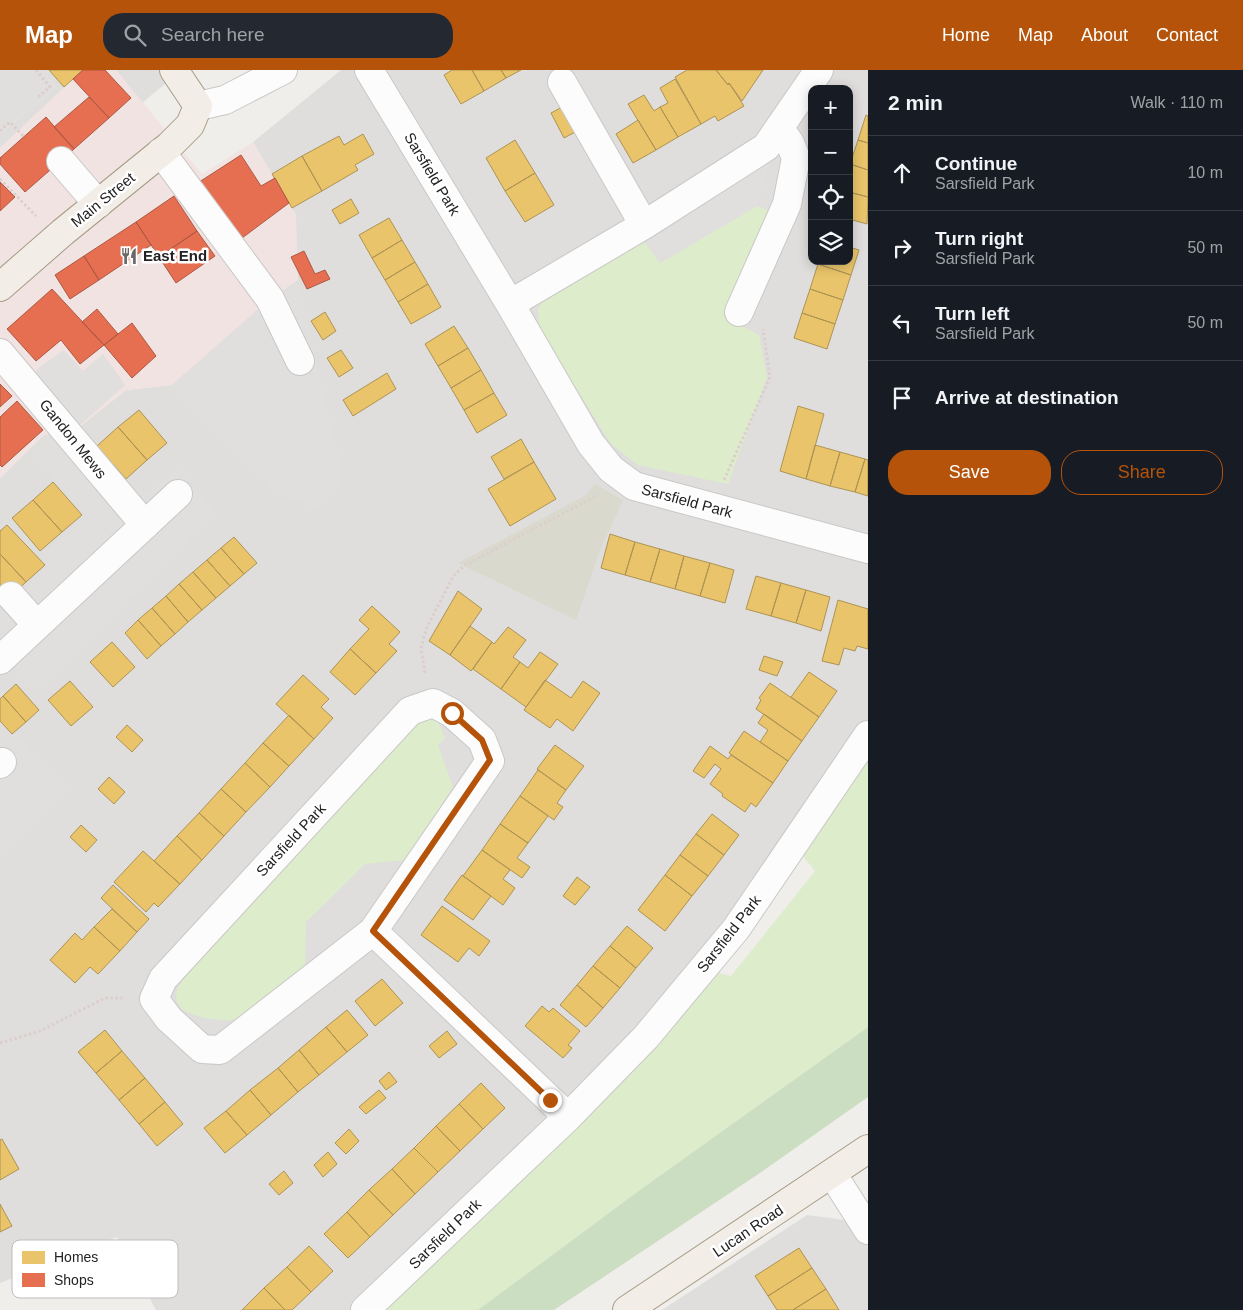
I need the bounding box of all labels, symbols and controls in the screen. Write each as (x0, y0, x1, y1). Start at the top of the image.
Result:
search box (103, 13, 453, 58)
text: Map (25, 21, 73, 48)
icon: search (121, 21, 149, 49)
text: Search here (161, 24, 265, 45)
text: Home (942, 25, 990, 45)
text: Map (1018, 25, 1053, 45)
text: About (1081, 25, 1128, 45)
text: Contact (1156, 25, 1218, 45)
map controls (808, 85, 853, 265)
button: + (808, 85, 853, 130)
text: 2 min (888, 91, 943, 114)
text: Walk · 110 m (1131, 94, 1223, 111)
street label: Sarsfield Park (401, 129, 464, 219)
button: − (808, 130, 853, 175)
text: Continue (935, 153, 1017, 174)
icon: ahead (888, 159, 916, 187)
text: 10 m (1187, 164, 1223, 181)
street label: Main Street (68, 168, 138, 230)
button: locate (808, 175, 853, 220)
text: Sarsfield Park (935, 175, 1035, 192)
button: layers (808, 220, 853, 265)
text: Turn right (935, 228, 1023, 249)
icon: right (888, 234, 916, 262)
text: 50 m (1187, 239, 1223, 256)
restaurant icon: East End (119, 246, 139, 266)
place label: East End (143, 247, 207, 264)
text: Sarsfield Park (935, 250, 1035, 267)
text: Turn left (935, 303, 1010, 324)
icon: left (888, 309, 916, 337)
text: 50 m (1187, 314, 1223, 331)
text: Sarsfield Park (935, 325, 1035, 342)
icon: arrive (888, 384, 916, 412)
text: Arrive at destination (935, 387, 1119, 408)
street label: Gandon Mews (36, 396, 110, 482)
button: Save (888, 450, 1051, 495)
button: Share (1061, 450, 1223, 495)
street label: Sarsfield Park (640, 480, 735, 521)
route start (441, 702, 464, 725)
street label: Sarsfield Park (253, 799, 329, 880)
street label: Sarsfield Park (693, 891, 764, 976)
route end (539, 1089, 562, 1112)
street label: Sarsfield Park (405, 1195, 484, 1272)
street label: Lucan Road (709, 1201, 786, 1260)
legend (12, 1240, 178, 1298)
text: Homes (54, 1249, 98, 1265)
text: Shops (54, 1272, 94, 1288)

